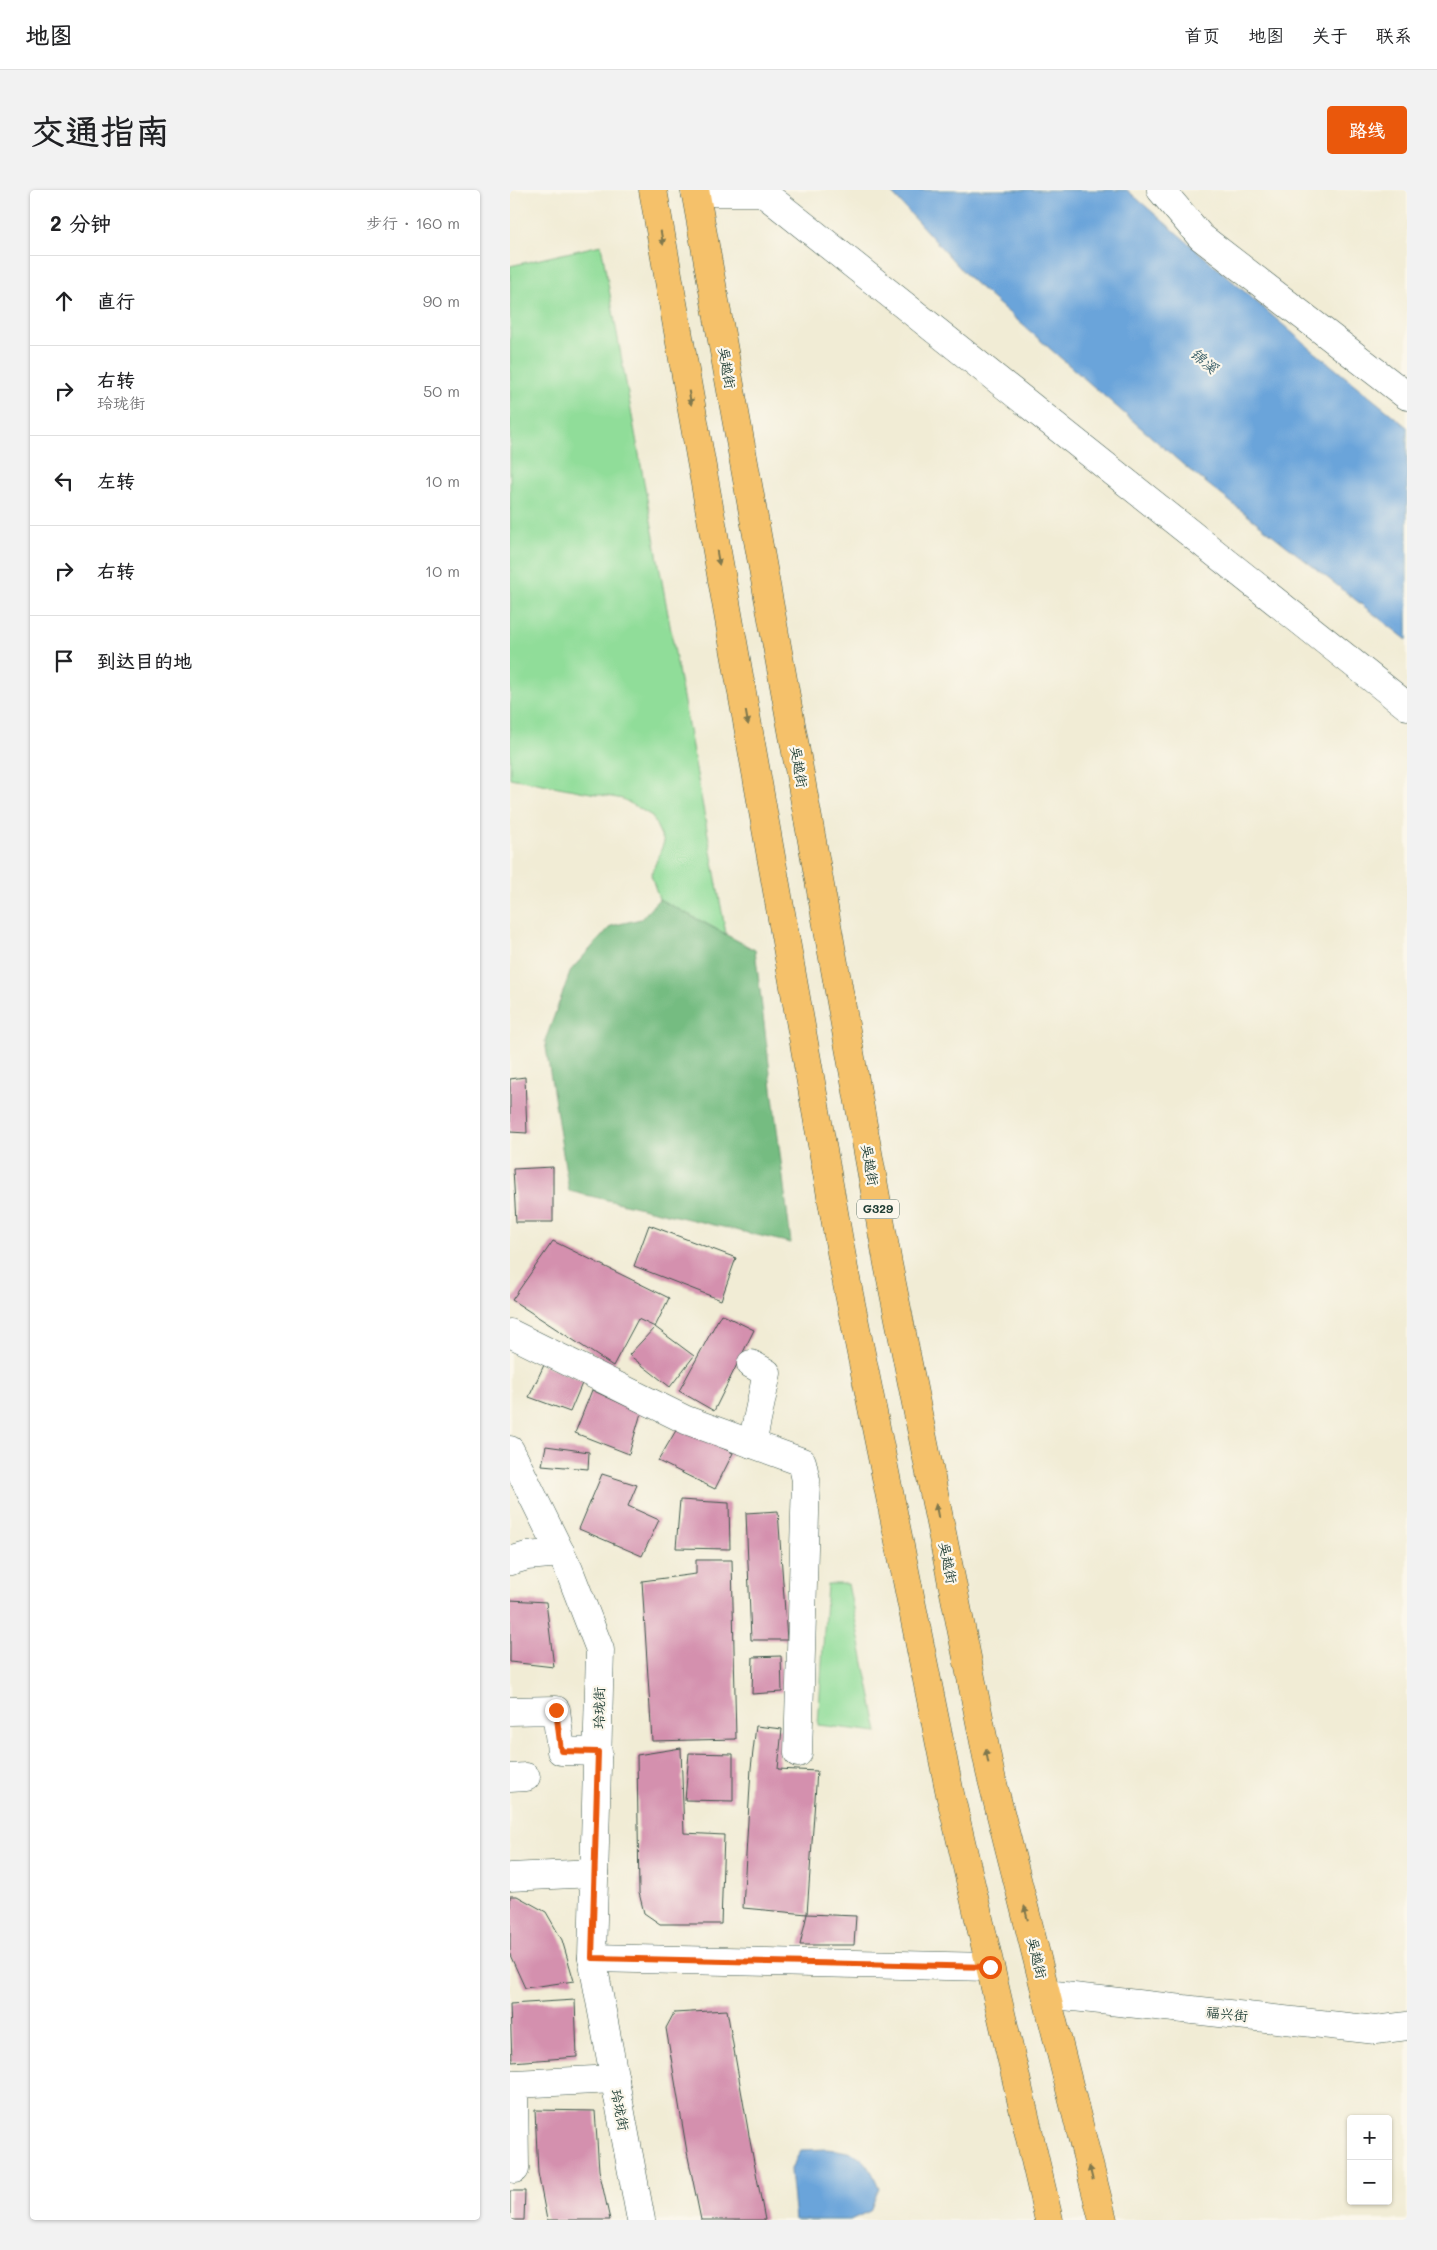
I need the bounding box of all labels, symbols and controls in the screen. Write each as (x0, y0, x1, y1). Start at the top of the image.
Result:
text: 地图 (25, 19, 73, 50)
text: 首页 (1184, 23, 1220, 47)
text: 地图 (1248, 23, 1284, 47)
text: 关于 (1312, 23, 1348, 47)
text: 联系 (1376, 23, 1412, 47)
button: 路线 (1327, 106, 1407, 154)
text: 交通指南 (30, 107, 170, 153)
text: 2 分钟 (50, 209, 111, 236)
text: 步行 · 160 m (366, 212, 460, 233)
one-way arrow (658, 230, 666, 246)
icon: ahead (50, 287, 78, 315)
text: 直行 (97, 288, 135, 313)
text: 90 m (423, 290, 460, 311)
water label: 锦溪 (1187, 343, 1223, 378)
street label: 吴越街 (714, 346, 740, 390)
text: 右转 (97, 367, 135, 392)
icon: right (50, 377, 78, 405)
text: 50 m (423, 380, 460, 401)
one-way arrow (687, 390, 695, 406)
text: 玲珑街 (97, 392, 145, 413)
icon: left (50, 467, 78, 495)
text: 左转 (97, 468, 135, 493)
text: 10 m (425, 470, 460, 491)
one-way arrow (715, 550, 723, 566)
icon: right (50, 557, 78, 585)
text: 右转 (97, 558, 135, 583)
text: 10 m (425, 560, 460, 581)
icon: arrive (50, 647, 78, 675)
text: 到达目的地 (97, 648, 192, 673)
one-way arrow (743, 710, 751, 726)
street label: 吴越街 (786, 745, 812, 789)
street label: 吴越街 (857, 1143, 883, 1187)
road number: G329 (857, 1200, 899, 1218)
one-way arrow (933, 1502, 941, 1518)
street label: 吴越街 (935, 1540, 962, 1585)
street label: 玲珑街 (589, 1687, 608, 1729)
route end (545, 1699, 568, 1722)
one-way arrow (982, 1747, 990, 1763)
one-way arrow (1022, 1906, 1030, 1921)
street label: 吴越街 (1023, 1935, 1052, 1981)
route start (979, 1956, 1002, 1979)
street label: 福兴街 (1205, 2002, 1249, 2025)
street label: 玲珑街 (607, 2087, 634, 2132)
map controls (1347, 2115, 1392, 2205)
button: + (1347, 2115, 1392, 2160)
button: − (1347, 2160, 1392, 2205)
one-way arrow (1087, 2165, 1095, 2180)

